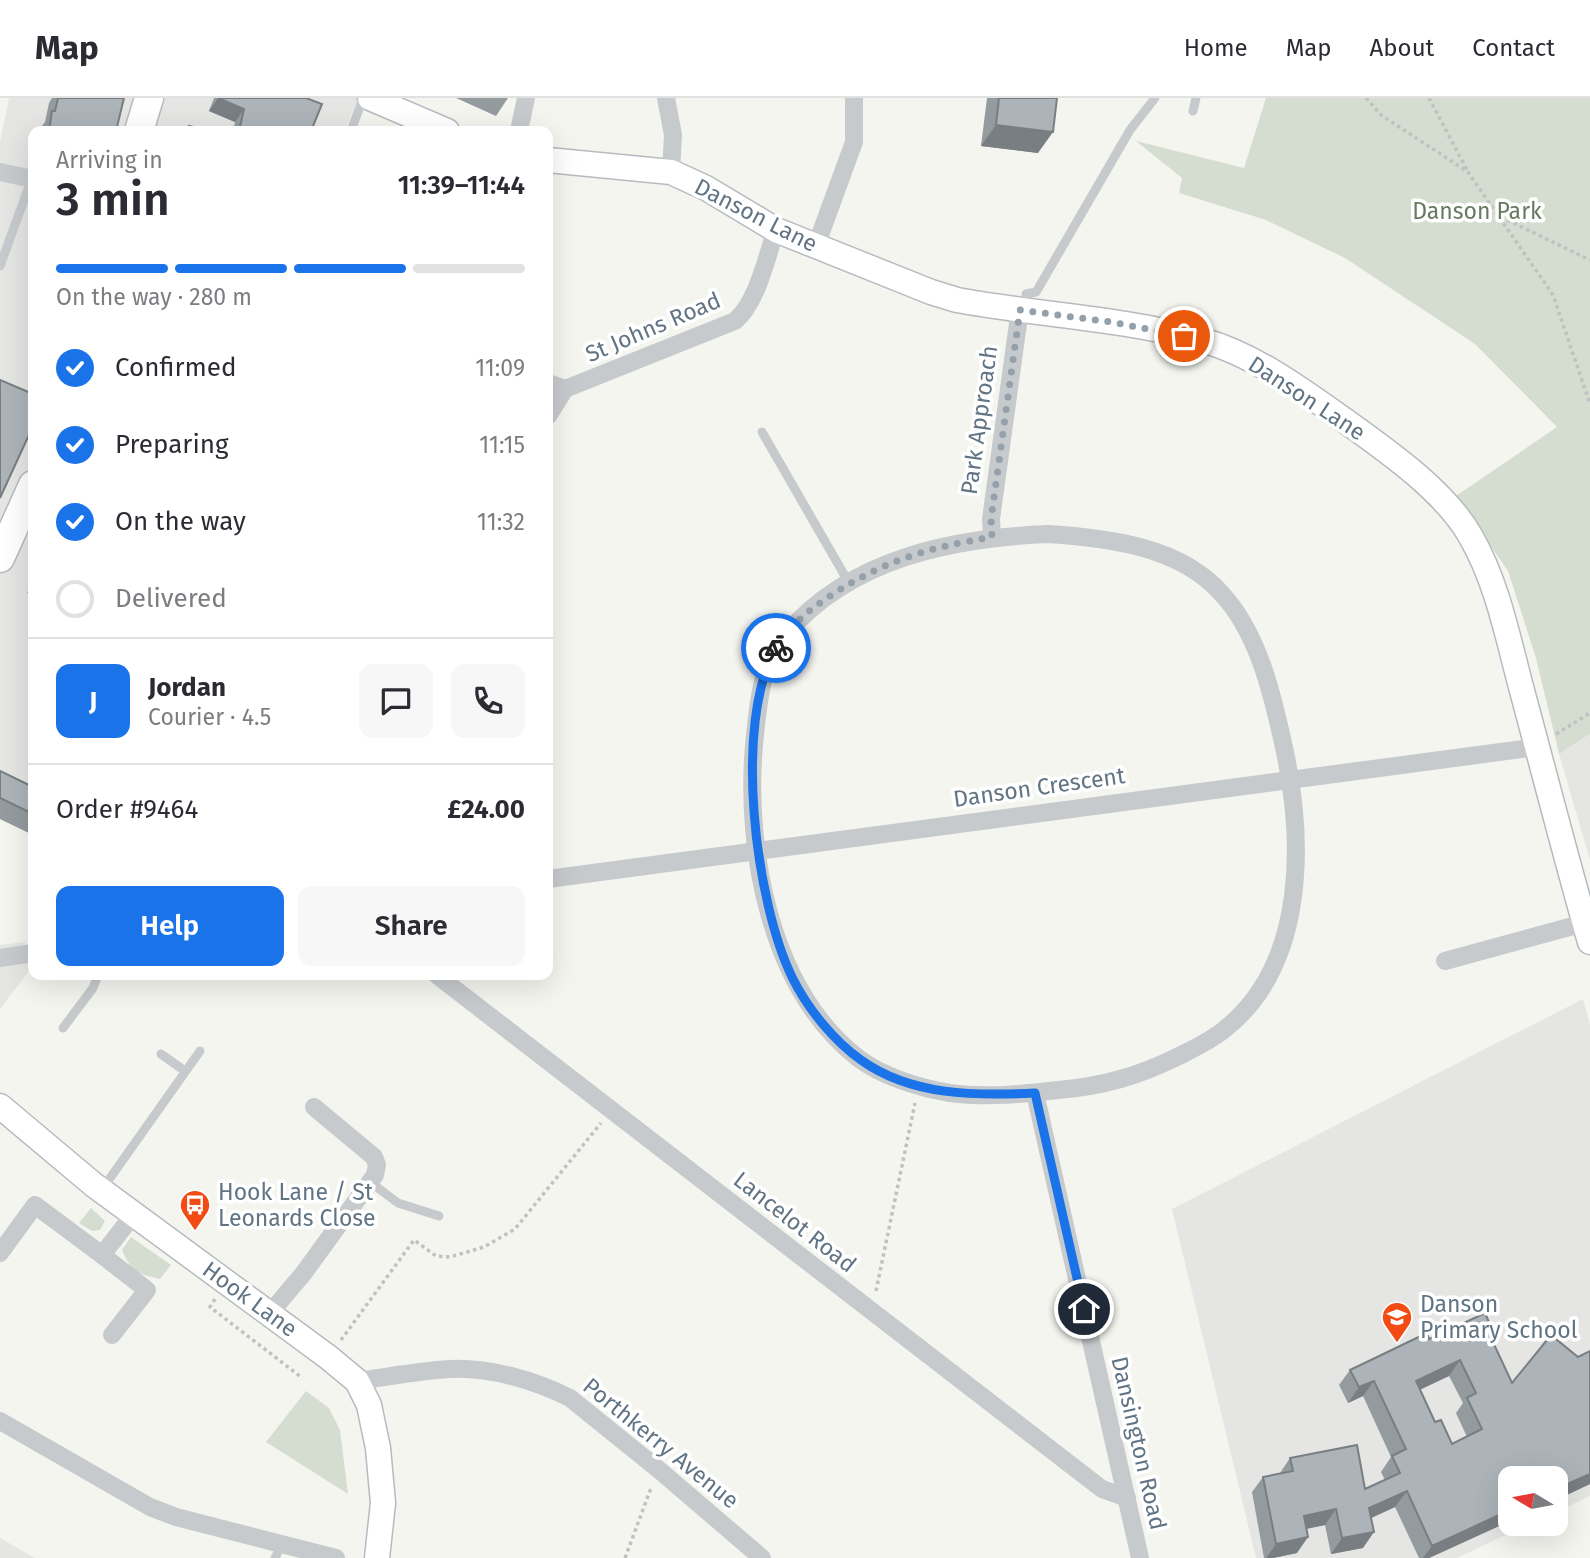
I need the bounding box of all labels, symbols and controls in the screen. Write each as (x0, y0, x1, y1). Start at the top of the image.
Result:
text: Map (35, 28, 99, 68)
text: Home (1184, 34, 1248, 62)
text: Map (1286, 34, 1332, 62)
text: About (1370, 34, 1434, 62)
text: Contact (1472, 34, 1555, 62)
text: Arriving in (56, 146, 163, 174)
text: 11:39–11:44 (398, 170, 525, 201)
text: 3 min (56, 172, 170, 227)
street label: Danson Lane (690, 172, 822, 258)
park label: Danson Park (1412, 197, 1542, 225)
text: On the way · 280 m (56, 283, 252, 311)
street label: St Johns Road (581, 286, 725, 368)
pin (1154, 306, 1214, 366)
icon: bag (1165, 317, 1203, 355)
street label: Park Approach (955, 344, 1003, 496)
icon: check (56, 349, 94, 387)
street label: Danson Lane (1243, 350, 1371, 446)
text: Confirmed (115, 352, 236, 383)
text: 11:09 (475, 354, 525, 382)
icon: check (56, 426, 94, 464)
text: Preparing (115, 429, 228, 460)
text: 11:15 (479, 431, 525, 459)
icon: check (56, 503, 94, 541)
text: On the way (115, 506, 246, 537)
text: 11:32 (477, 508, 525, 536)
text: Delivered (115, 583, 227, 614)
courier (741, 613, 811, 683)
icon: bike (757, 629, 795, 667)
button: chat (359, 664, 433, 738)
button: phone (451, 664, 525, 738)
text: Jordan (148, 672, 226, 703)
text: J (89, 686, 97, 717)
text: Courier · 4.5 (148, 703, 271, 731)
street label: Danson Crescent (951, 761, 1127, 813)
text: Order #9464 (56, 794, 198, 825)
text: £24.00 (447, 794, 525, 825)
button: Help (56, 886, 284, 966)
button: Share (298, 886, 525, 966)
street label: Lancelot Road (728, 1165, 862, 1279)
place label: Hook Lane / St Leonards Close (218, 1178, 376, 1232)
bus stop icon: Hook Lane / St Leonards Close (178, 1188, 212, 1232)
street label: Hook Lane (197, 1255, 303, 1343)
pin (1054, 1279, 1114, 1339)
icon: home (1065, 1290, 1103, 1328)
place label: Danson Primary School (1420, 1290, 1578, 1344)
school or university icon: Danson Primary School (1380, 1300, 1414, 1344)
street label: Dansington Road (1105, 1353, 1173, 1533)
street label: Porthkerry Avenue (577, 1372, 745, 1514)
north arrow (1498, 1466, 1568, 1536)
map controls (1498, 1466, 1568, 1536)

